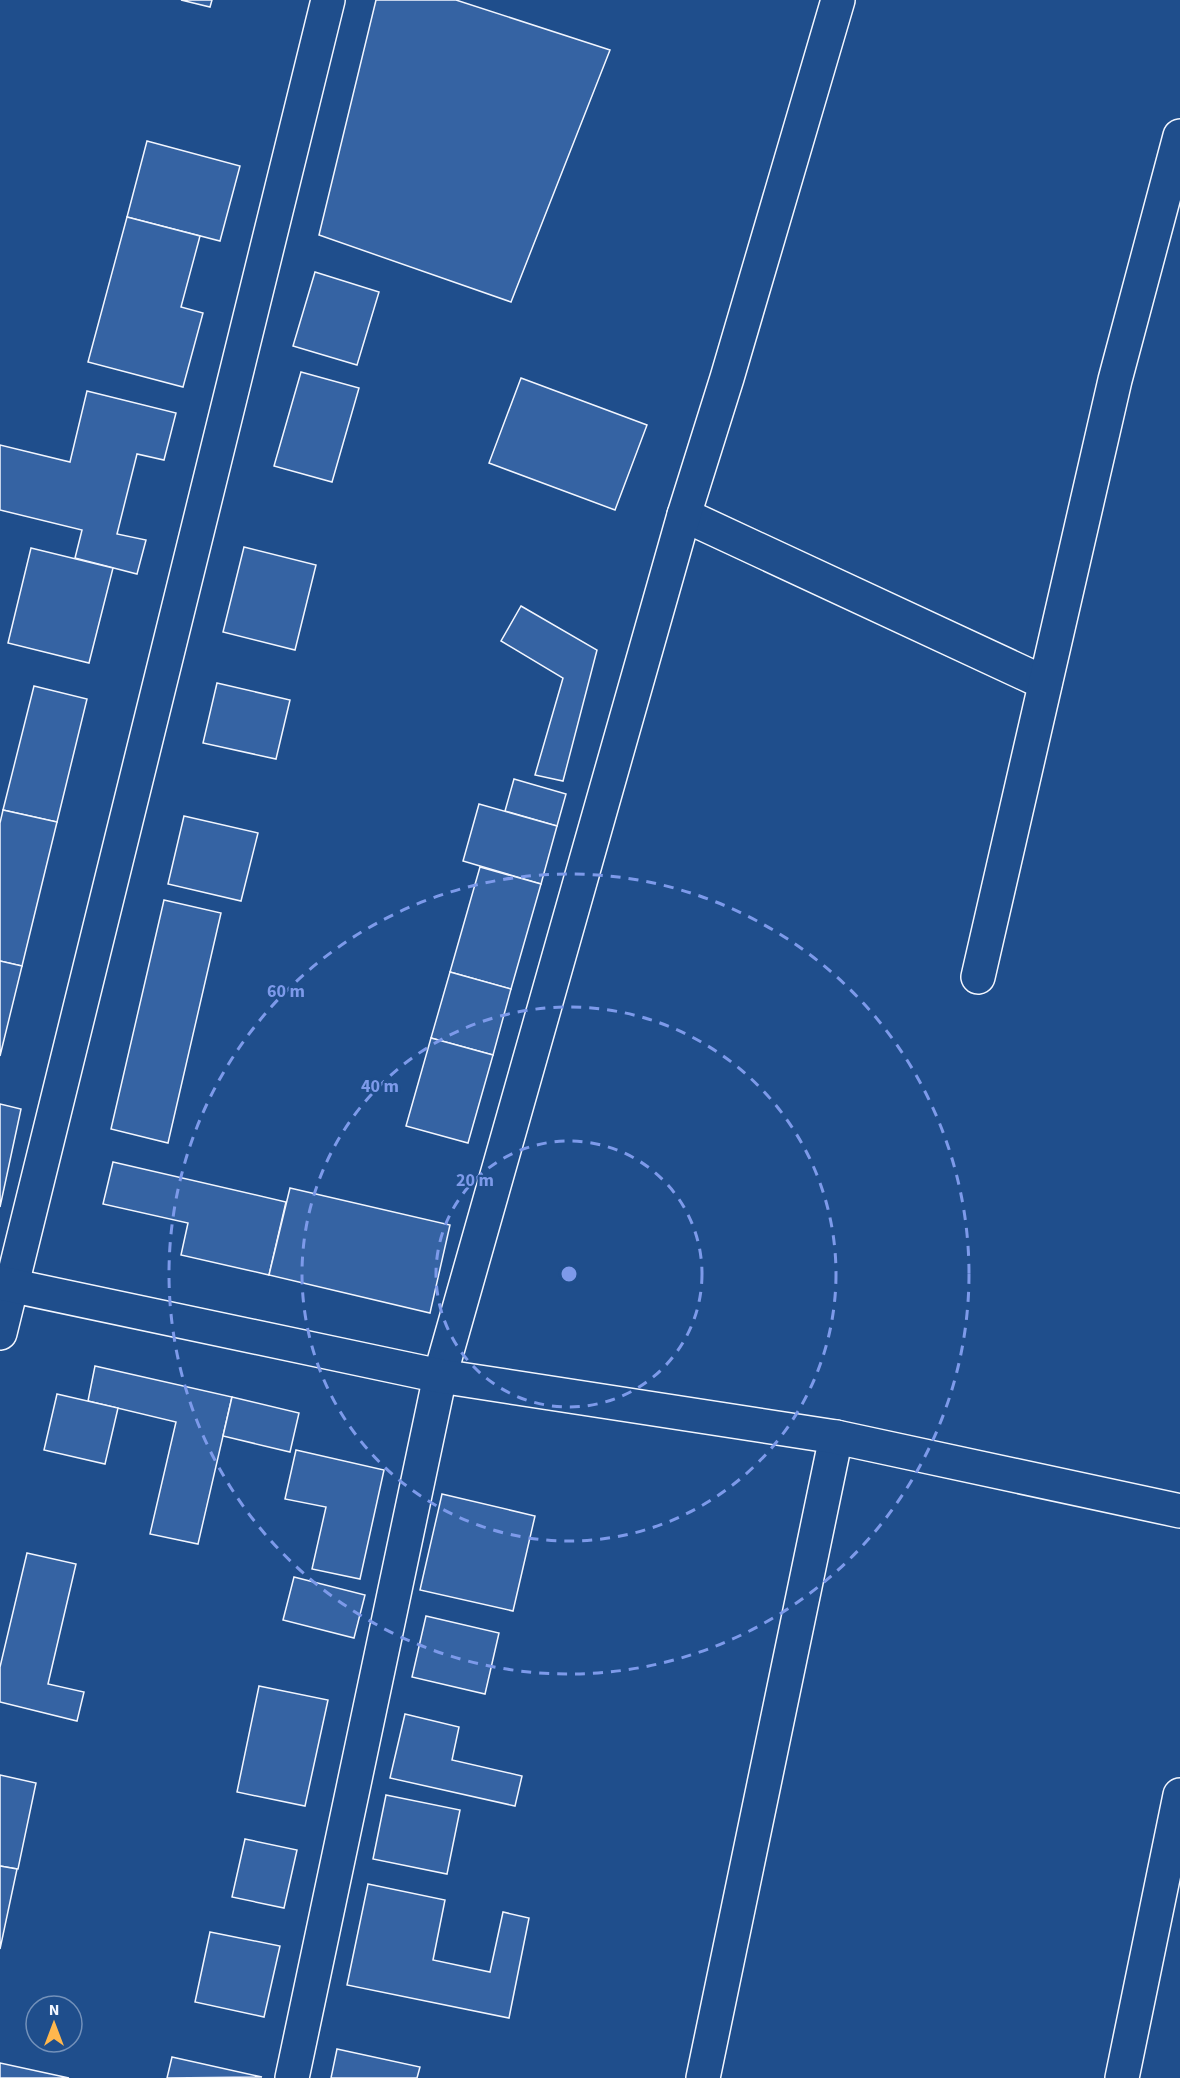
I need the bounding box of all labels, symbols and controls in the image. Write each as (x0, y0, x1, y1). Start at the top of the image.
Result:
text: 60 m (267, 979, 305, 1004)
text: 40 m (361, 1074, 399, 1099)
text: 20 m (456, 1168, 494, 1193)
centre of rings (559, 1264, 579, 1284)
north arrow (24, 1994, 84, 2054)
text: N (49, 1999, 59, 2021)

